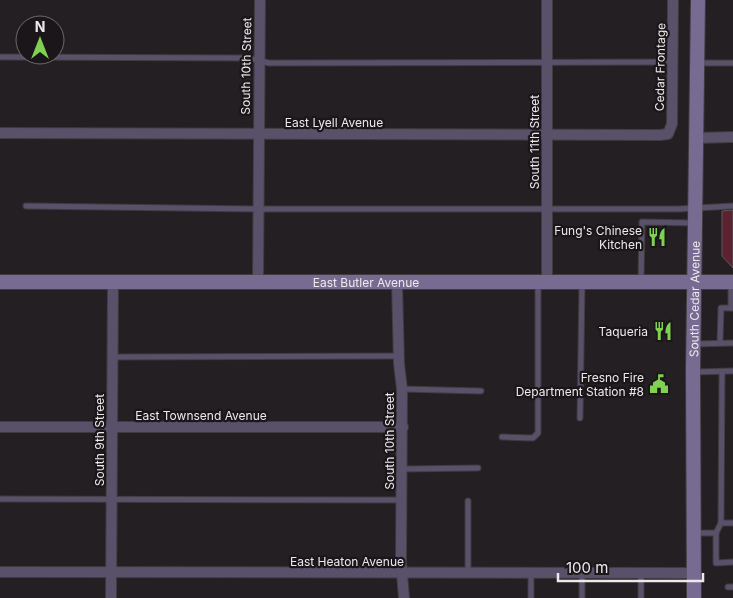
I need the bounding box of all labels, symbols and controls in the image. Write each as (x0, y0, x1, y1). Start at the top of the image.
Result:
north arrow (15, 15, 65, 65)
street label: South 10th Street (238, 17, 254, 115)
text: N (35, 18, 45, 35)
street label: Cedar Frontage (652, 23, 668, 111)
street label: South 11th Street (527, 95, 542, 189)
street label: East Lyell Avenue (285, 115, 383, 130)
place label: Fung's Chinese Kitchen (554, 223, 642, 252)
restaurant icon: Fung's Chinese Kitchen (646, 226, 668, 248)
street label: South Cedar Avenue (686, 241, 702, 357)
street label: East Butler Avenue (313, 275, 419, 290)
restaurant icon: Taqueria (652, 320, 674, 342)
place label: Taqueria (599, 324, 648, 339)
place label: Fresno Fire Department Station #8 (516, 370, 644, 399)
public building icon: Fresno Fire Department Station #8 (648, 373, 670, 395)
street label: South 10th Street (382, 392, 397, 490)
street label: South 9th Street (92, 394, 107, 486)
street label: East Townsend Avenue (135, 408, 267, 423)
scale bar (558, 550, 703, 582)
street label: East Heaton Avenue (290, 554, 404, 569)
text: 100 m (566, 558, 608, 577)

